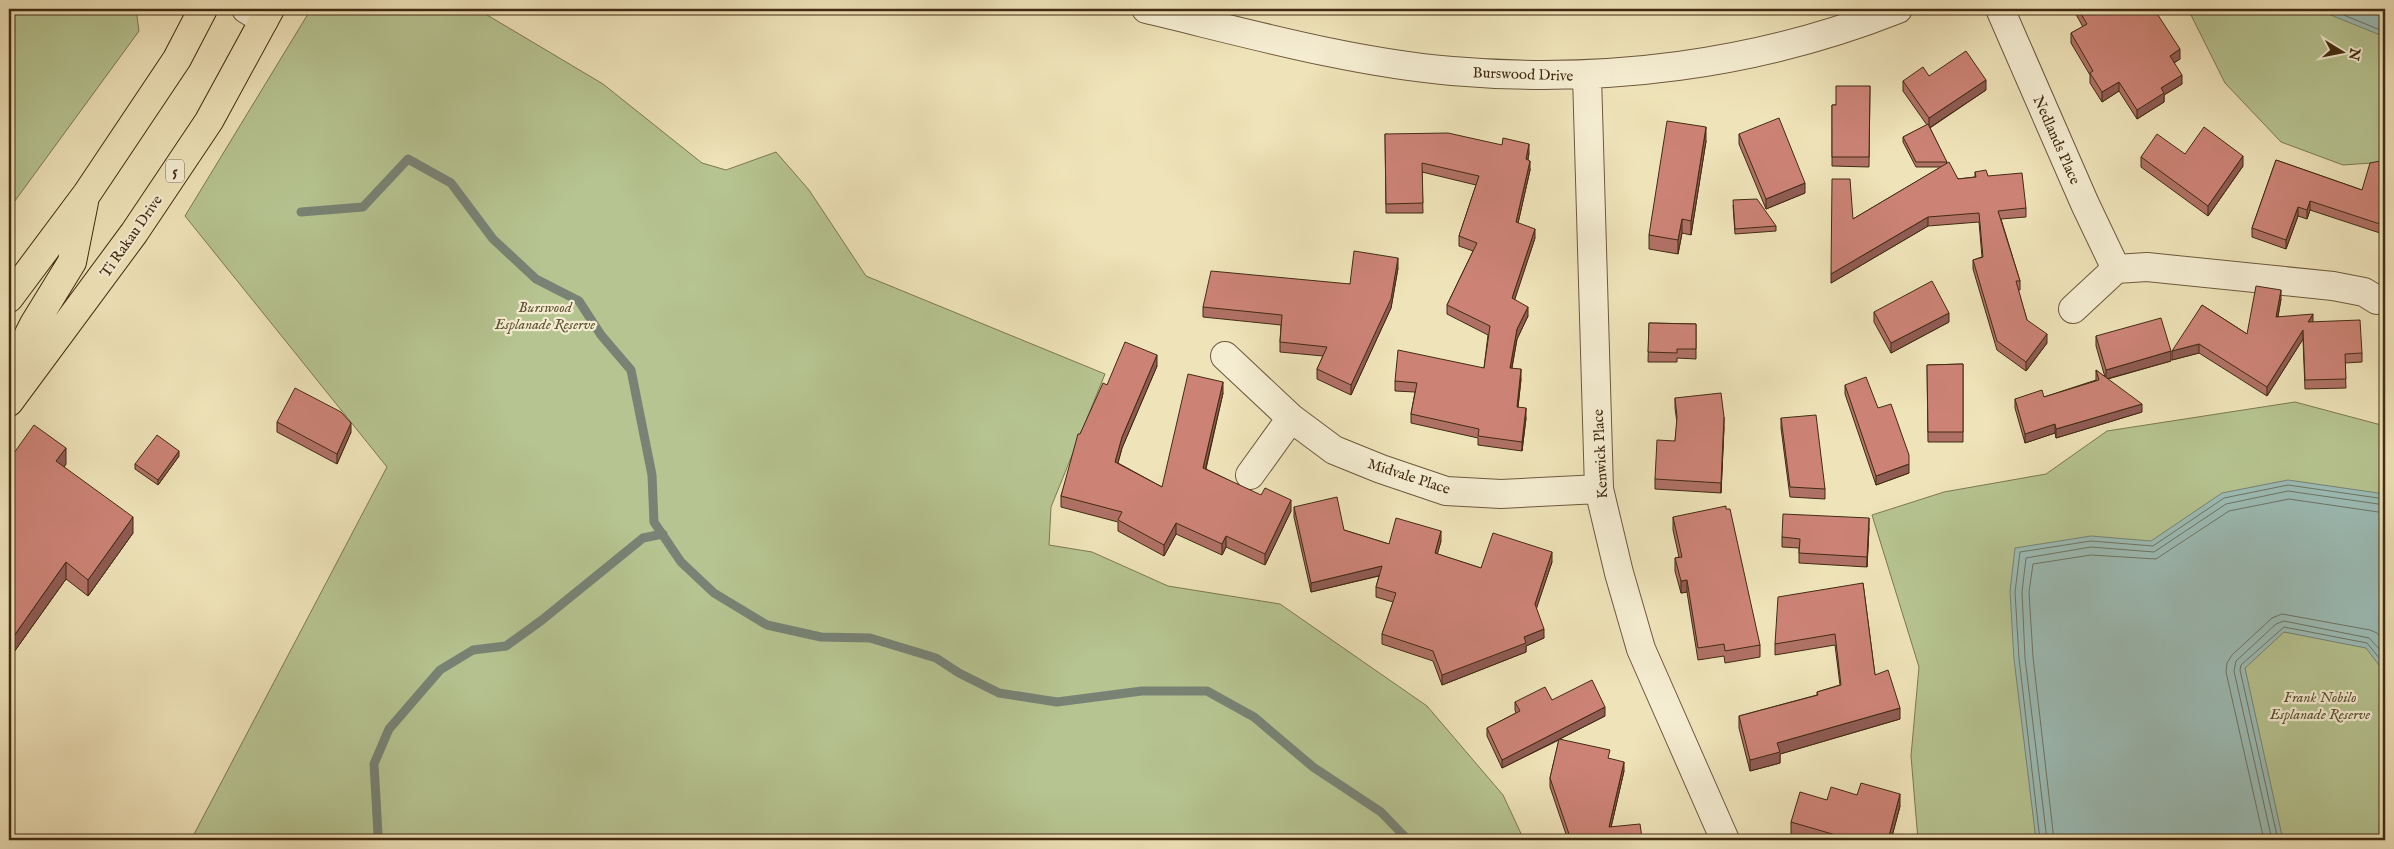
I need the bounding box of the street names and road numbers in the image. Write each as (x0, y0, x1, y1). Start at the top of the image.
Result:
street label: Burswood Drive (1472, 63, 1574, 86)
street label: Nedlands Place (2029, 93, 2085, 188)
road number: 5 (166, 160, 184, 182)
street label: Ti Rakau Drive (96, 191, 167, 281)
street label: Kenwick Place (1589, 409, 1612, 499)
street label: Midvale Place (1365, 454, 1453, 499)

